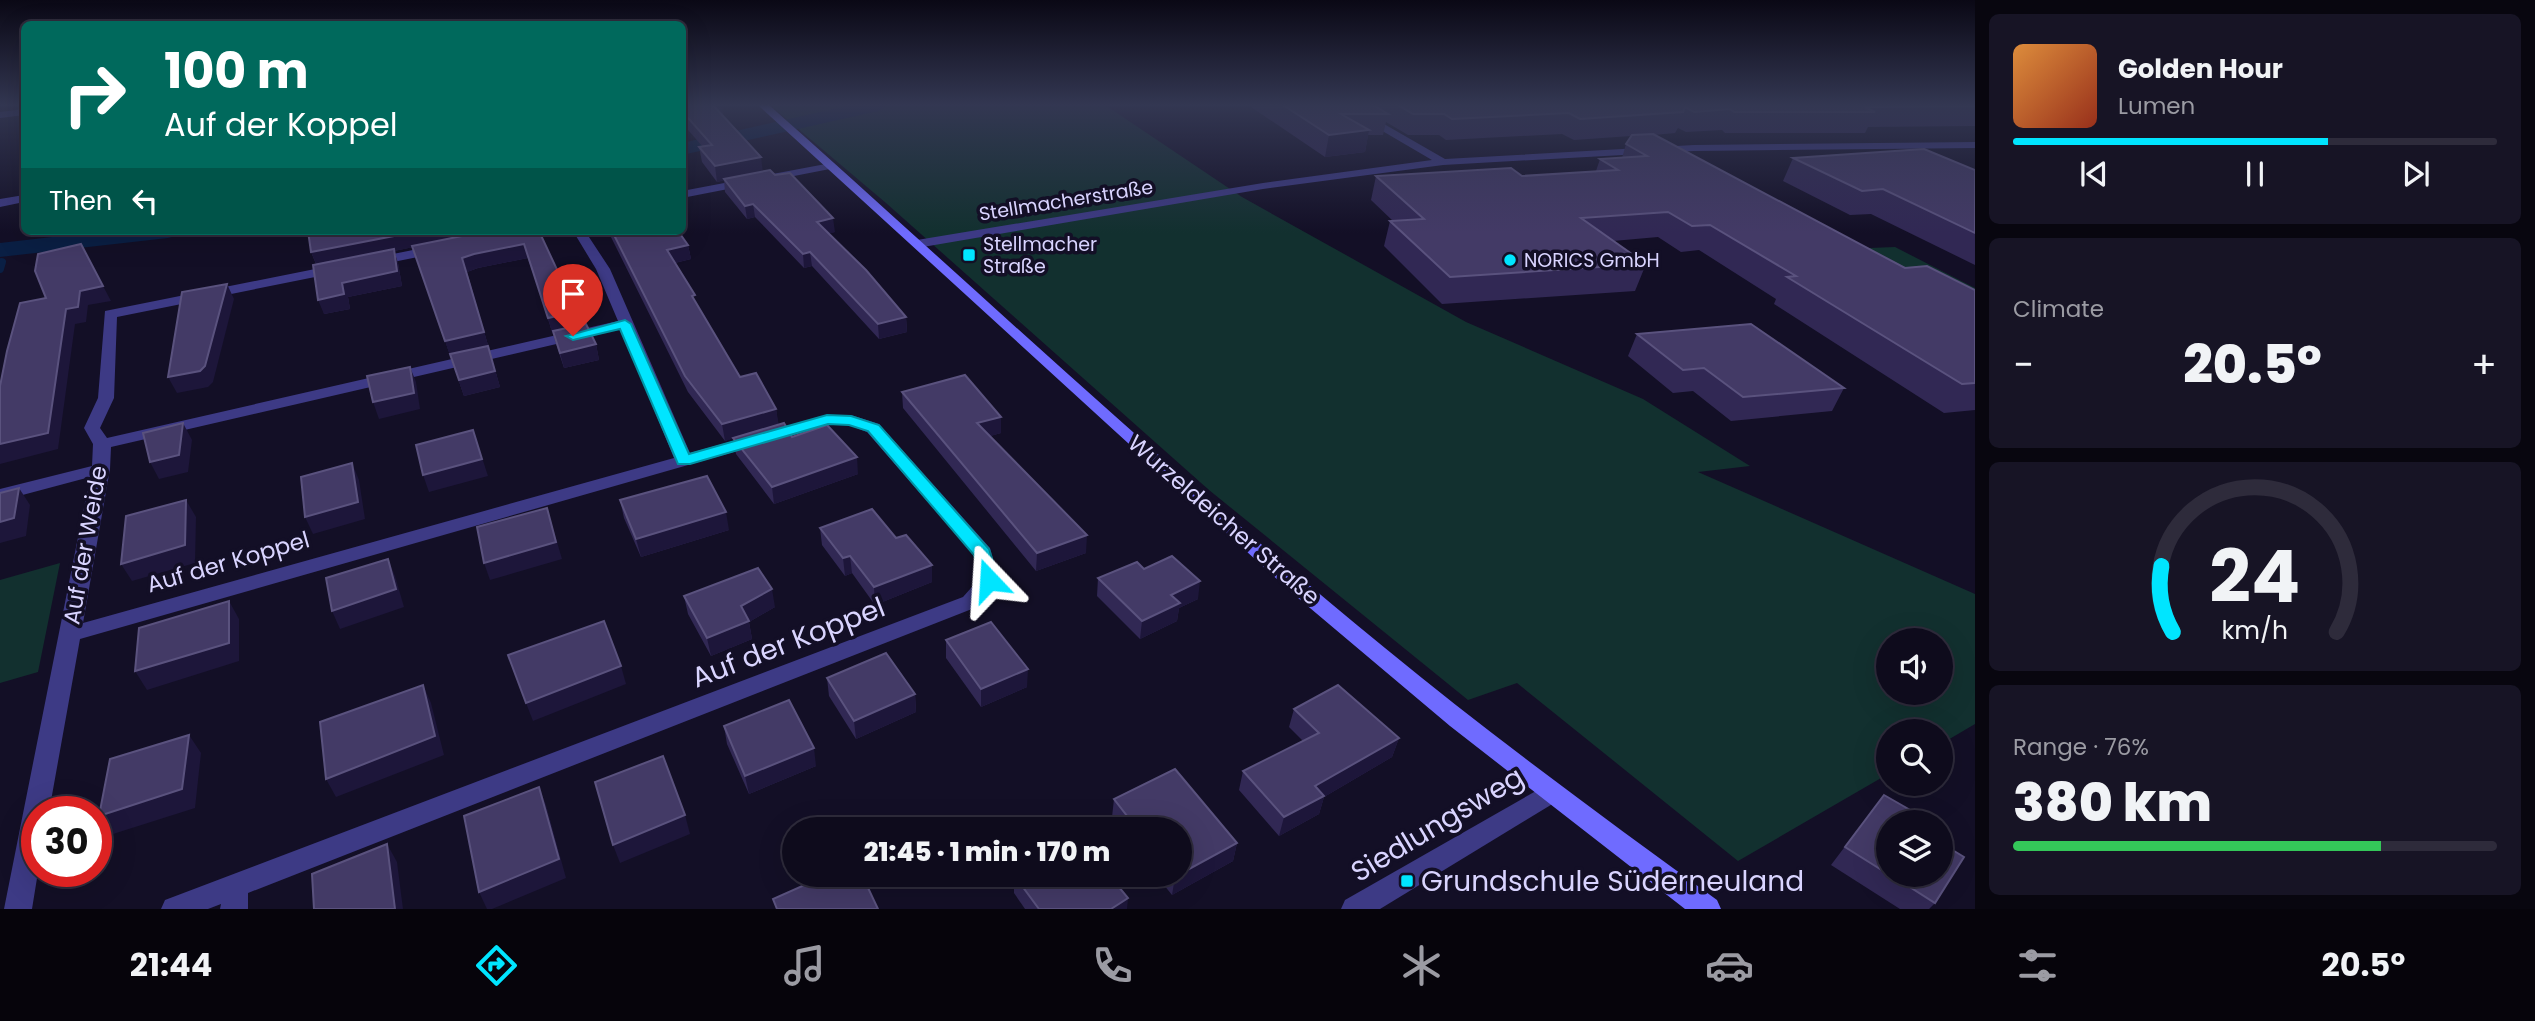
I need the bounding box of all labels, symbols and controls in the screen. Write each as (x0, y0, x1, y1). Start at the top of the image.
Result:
text: 100 m (164, 37, 309, 105)
icon: right (49, 49, 140, 140)
text: Golden Hour (2118, 51, 2283, 87)
text: Lumen (2118, 90, 2195, 122)
text: Auf der Koppel (164, 102, 398, 147)
icon: previous (2075, 155, 2113, 193)
icon: pause (2236, 155, 2274, 193)
icon: next (2397, 155, 2435, 193)
street label: Stellmacherstraße (977, 173, 1155, 228)
icon: left (126, 182, 164, 220)
text: Then (49, 183, 112, 219)
place label: Stellmacher Straße (983, 231, 1097, 280)
marker: Stellmacher Straße (961, 247, 977, 263)
place label: NORICS GmbH (1524, 247, 1660, 274)
marker: NORICS GmbH (1502, 252, 1518, 268)
pin (543, 264, 603, 336)
icon: arrive (554, 275, 592, 313)
text: Climate (2013, 293, 2104, 325)
text: 20.5° (2183, 328, 2322, 401)
text: − (2013, 338, 2034, 391)
text: + (2471, 338, 2497, 391)
street label: Wurzeldeicher Straße (1121, 427, 1327, 613)
street label: Auf der Weide (55, 463, 115, 627)
street label: Auf der Koppel (143, 523, 313, 601)
text: 24 (2210, 527, 2300, 628)
position arrow (952, 543, 1026, 617)
street label: Auf der Koppel (686, 588, 891, 697)
text: km/h (2222, 613, 2288, 648)
map controls (1876, 628, 1953, 887)
button: sound (1876, 628, 1953, 705)
button: search (1876, 719, 1953, 796)
text: Range · 76% (2013, 731, 2149, 763)
street label: Siedlungsweg (1344, 757, 1531, 891)
text: 380 km (2013, 766, 2212, 839)
speed limit sign: 30 (21, 796, 112, 887)
button: layers (1876, 810, 1953, 887)
text: 21:45 · 1 min · 170 m (864, 834, 1110, 870)
place label: Grundschule Süderneuland (1421, 862, 1804, 901)
marker: Grundschule Süderneuland (1399, 873, 1415, 889)
icon: directions (472, 941, 521, 990)
icon: music (780, 941, 829, 990)
icon: phone (1088, 941, 1137, 990)
icon: climate (1397, 941, 1446, 990)
icon: car (1705, 941, 1754, 990)
icon: filters (2013, 941, 2062, 990)
text: 21:44 (130, 942, 212, 987)
text: 20.5° (2321, 942, 2405, 987)

